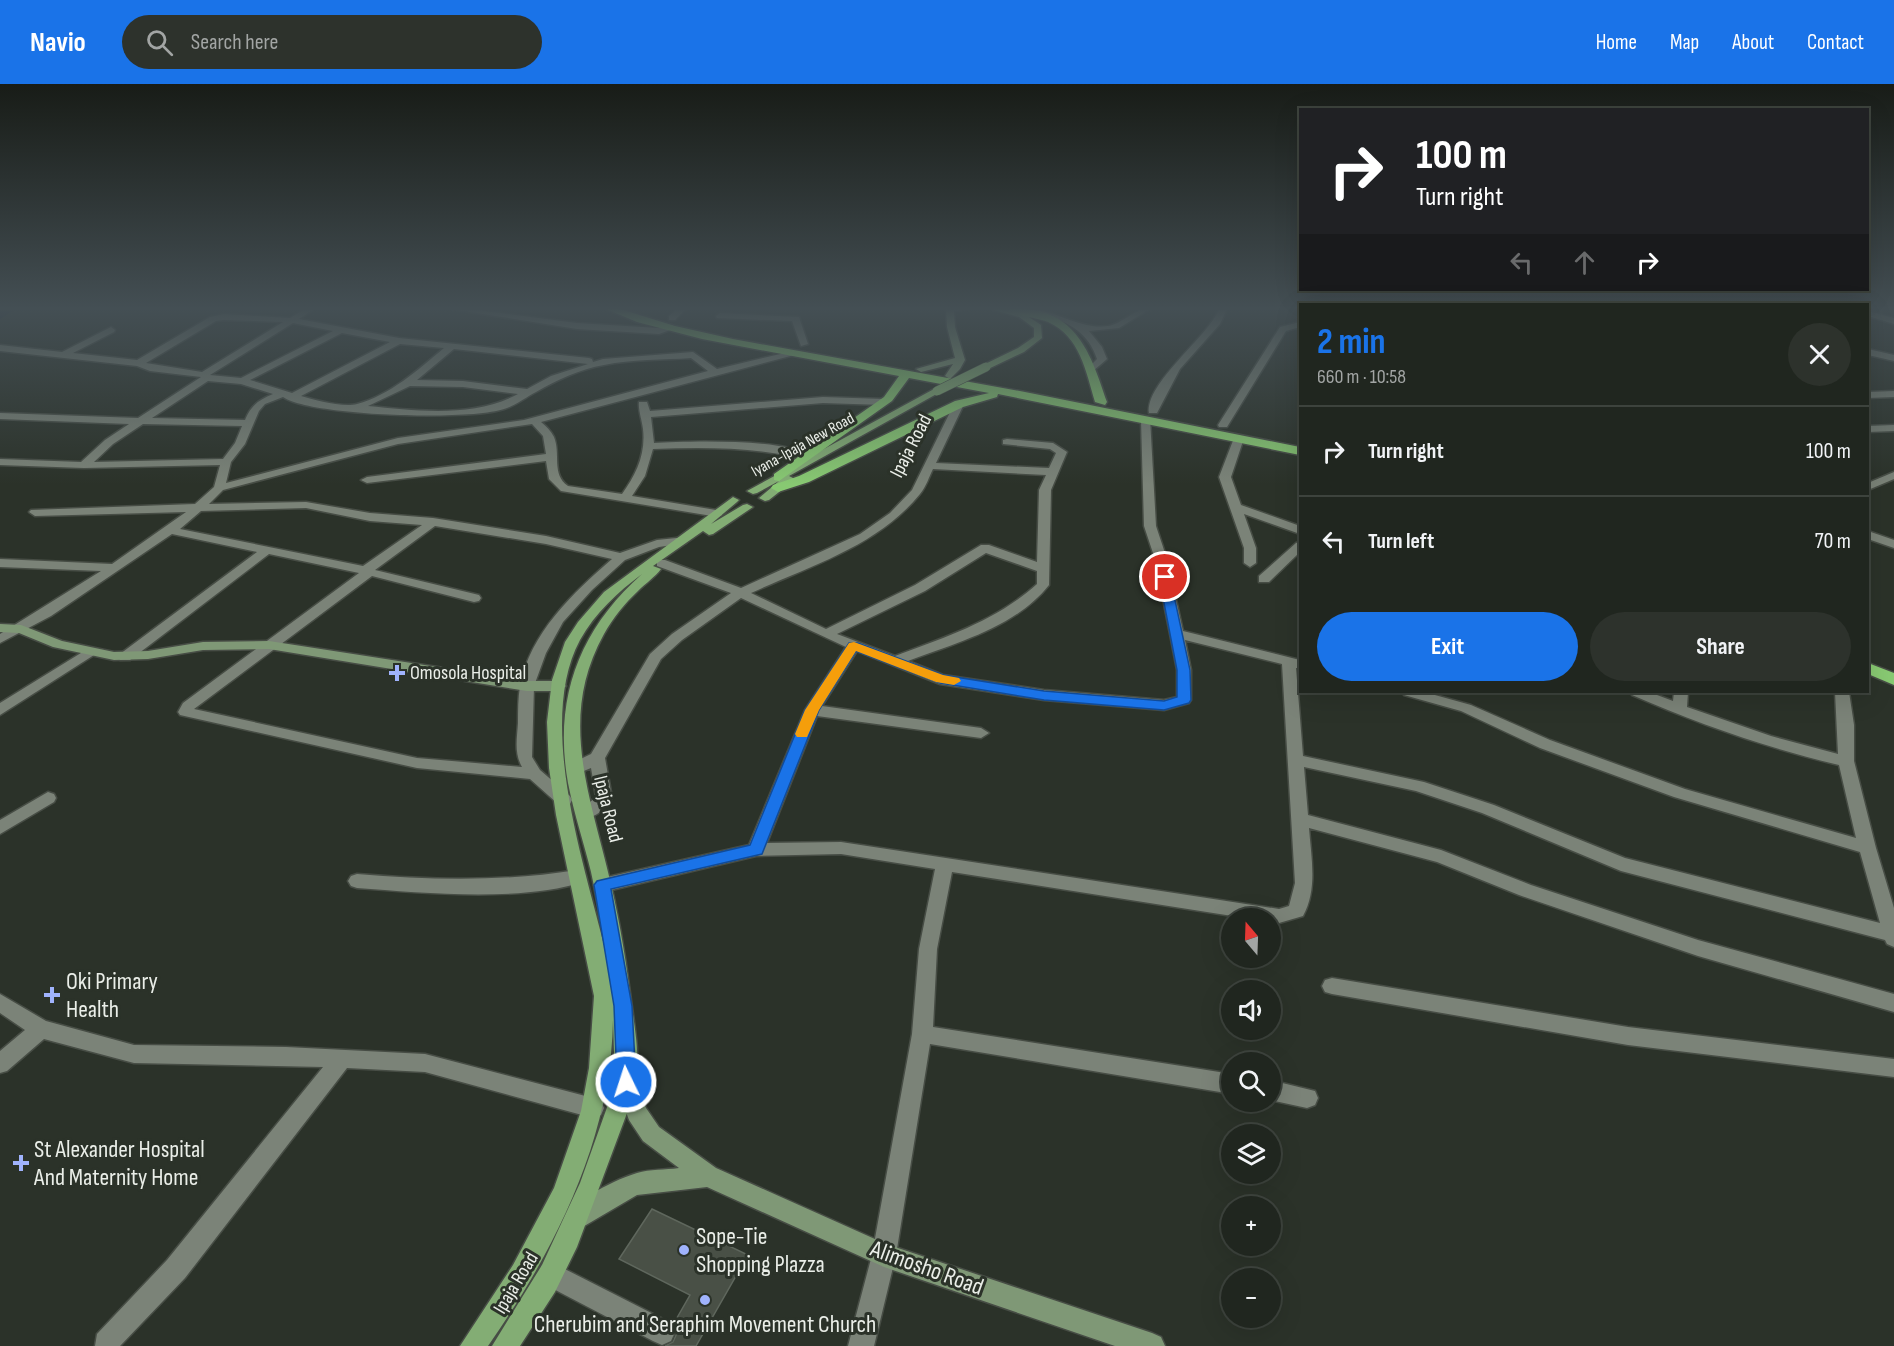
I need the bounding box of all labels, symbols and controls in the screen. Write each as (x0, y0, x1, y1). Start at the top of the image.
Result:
search box (122, 15, 542, 69)
text: Navio (30, 26, 86, 59)
icon: search (143, 26, 176, 59)
text: Search here (191, 29, 278, 56)
text: Home (1596, 30, 1637, 55)
text: Map (1670, 30, 1699, 55)
text: About (1732, 30, 1774, 55)
text: Contact (1807, 30, 1864, 55)
text: 100 m (1416, 130, 1507, 181)
icon: right (1317, 132, 1395, 210)
text: Turn right (1416, 181, 1503, 213)
icon: left (1505, 246, 1538, 279)
icon: ahead (1568, 246, 1601, 279)
icon: right (1631, 246, 1664, 279)
text: 2 min (1317, 321, 1386, 364)
button: close (1788, 323, 1851, 386)
text: 660 m · 10:58 (1317, 365, 1406, 389)
street label: Iyana-Ipaja New Road (748, 409, 858, 481)
street label: Ipaja Road (885, 410, 937, 482)
icon: right (1317, 435, 1350, 468)
text: Turn right (1368, 438, 1444, 465)
text: 100 m (1806, 438, 1851, 465)
icon: left (1317, 525, 1350, 558)
text: Turn left (1368, 528, 1434, 555)
text: 70 m (1815, 528, 1851, 555)
pin (1139, 551, 1190, 602)
icon: arrive (1148, 560, 1181, 593)
button: Exit (1317, 612, 1578, 681)
button: Share (1590, 612, 1851, 681)
place label: Omosola Hospital (410, 661, 526, 685)
marker: Omosola Hospital (388, 664, 406, 682)
street label: Ipaja Road (588, 773, 628, 845)
north arrow (1221, 908, 1281, 968)
map controls (1221, 908, 1281, 1328)
place label: Oki Primary Health (66, 967, 158, 1024)
button: sound (1221, 980, 1281, 1040)
marker: Oki Primary Health (43, 986, 61, 1004)
position arrow (594, 1050, 658, 1114)
button: search (1221, 1052, 1281, 1112)
button: layers (1221, 1124, 1281, 1184)
place label: St Alexander Hospital And Maternity Home (33, 1135, 205, 1192)
marker: St Alexander Hospital And Maternity Home (12, 1154, 30, 1172)
button: + (1221, 1196, 1281, 1256)
place label: Sope-Tie Shopping Plazza (696, 1222, 825, 1279)
street label: Alimosho Road (866, 1234, 987, 1302)
marker: Sope-Tie Shopping Plazza (677, 1243, 691, 1257)
street label: Ipaja Road (488, 1248, 544, 1318)
button: − (1221, 1268, 1281, 1328)
marker: Cherubim and Seraphim Movement Church (698, 1293, 712, 1307)
place label: Cherubim and Seraphim Movement Church (534, 1310, 876, 1339)

